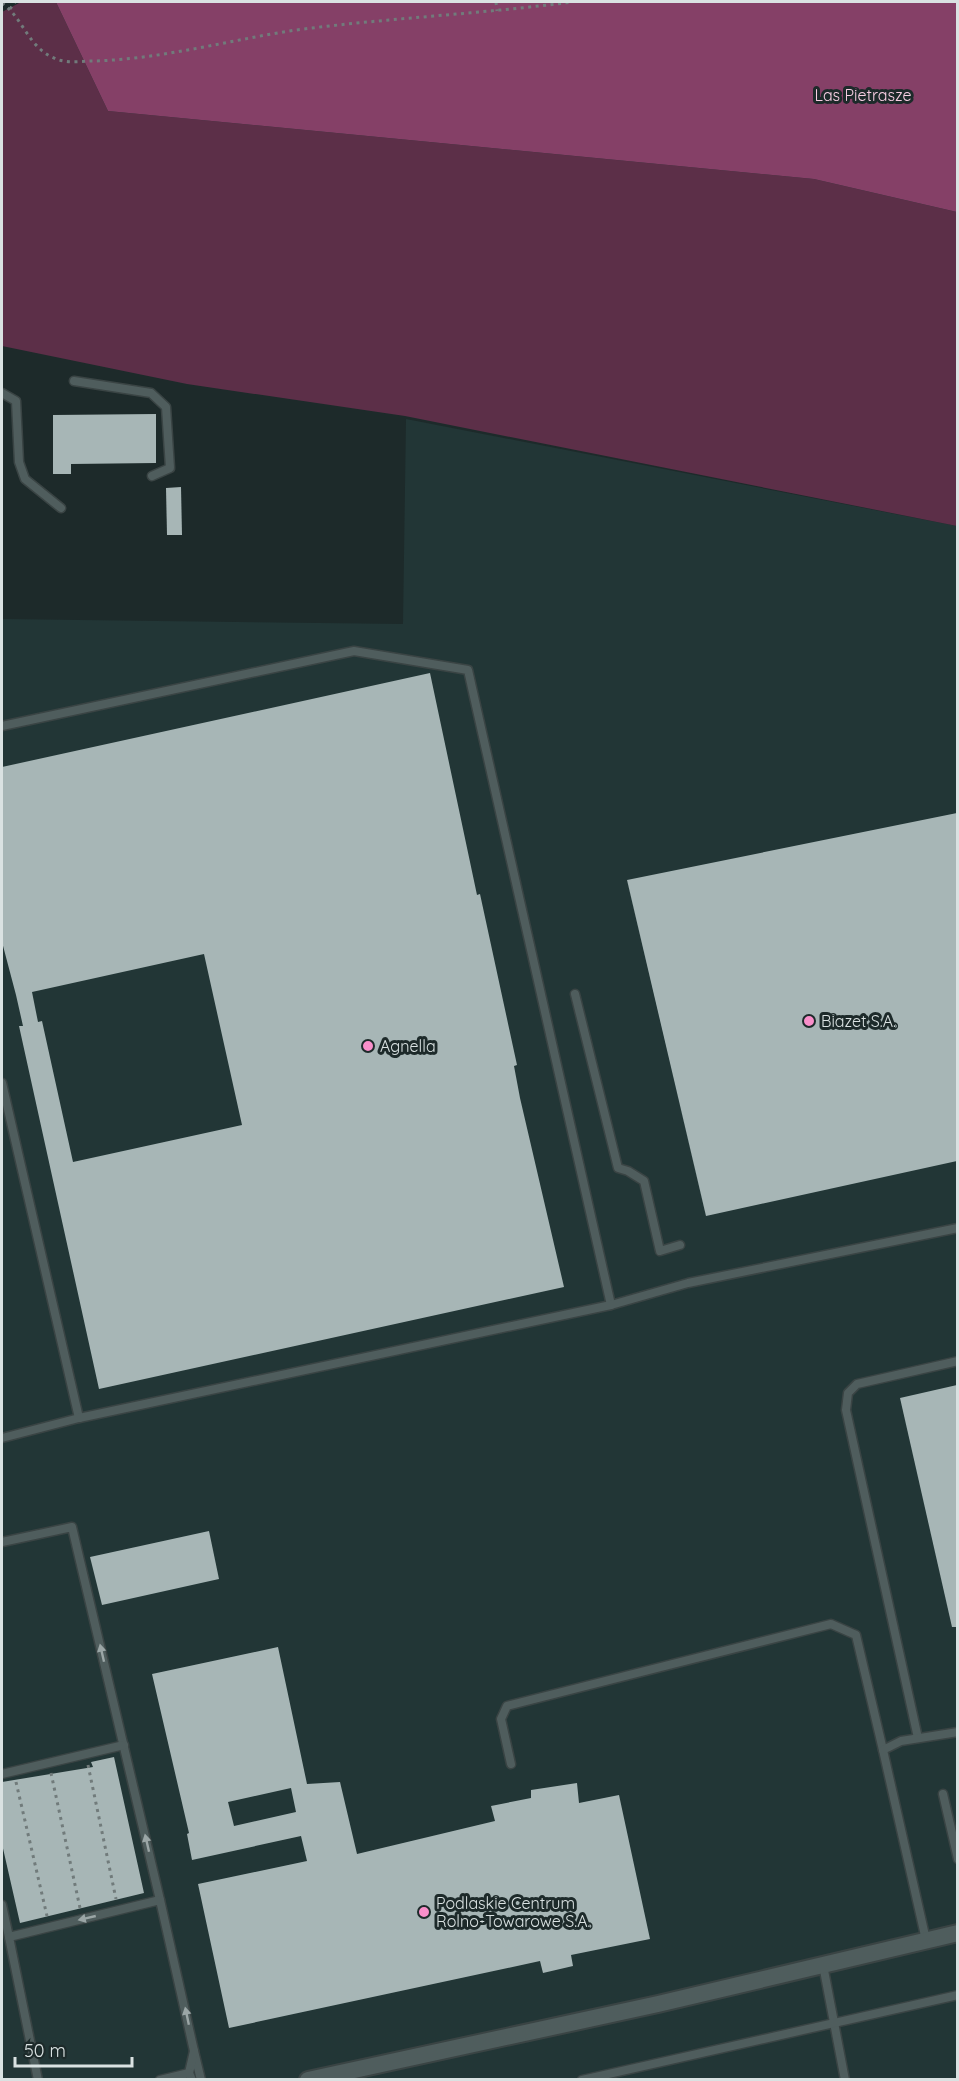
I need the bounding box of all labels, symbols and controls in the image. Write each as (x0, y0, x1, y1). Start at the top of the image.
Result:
park label: Las Pietrasze (814, 85, 912, 105)
place label: Biazet S.A. (821, 1011, 896, 1031)
marker: Biazet S.A. (802, 1014, 816, 1028)
place label: Agnella (380, 1036, 436, 1056)
marker: Agnella (361, 1039, 375, 1053)
one-way arrow (97, 1644, 107, 1662)
one-way arrow (141, 1834, 151, 1852)
place label: Podlaskie Centrum Rolno-Towarowe S.A. (436, 1893, 590, 1931)
marker: Podlaskie Centrum Rolno-Towarowe S.A. (417, 1905, 431, 1919)
one-way arrow (77, 1913, 96, 1923)
one-way arrow (182, 2006, 191, 2025)
scale bar (15, 2030, 132, 2068)
text: 50 m (24, 2039, 66, 2062)

